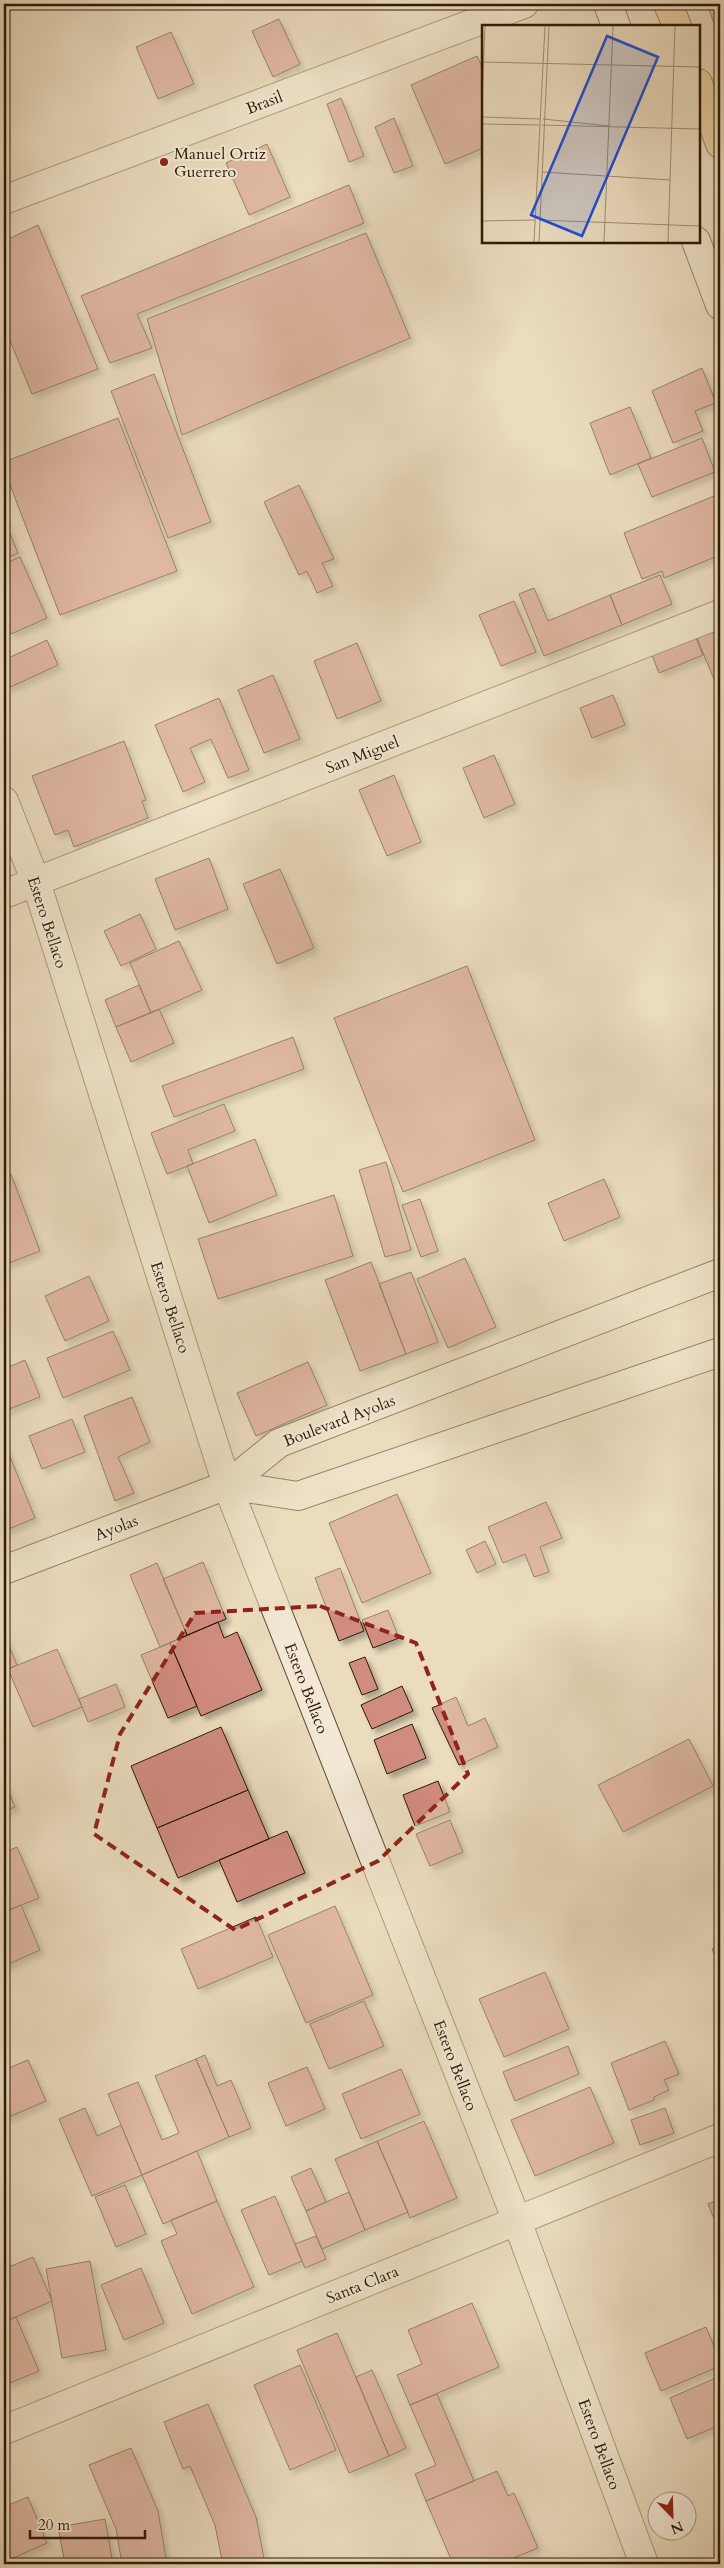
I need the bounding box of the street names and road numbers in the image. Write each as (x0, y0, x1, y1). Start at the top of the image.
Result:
street label: Brasil (243, 86, 286, 120)
street label: San Miguel (322, 731, 402, 779)
street label: Estero Bellaco (22, 874, 72, 971)
street label: Estero Bellaco (145, 1259, 195, 1356)
street label: Boulevard Ayolas (280, 1389, 398, 1452)
street label: Ayolas (91, 1510, 141, 1546)
street label: Estero Bellaco (279, 1640, 334, 1737)
street label: Estero Bellaco (428, 2017, 483, 2114)
street label: Santa Clara (323, 2260, 402, 2309)
street label: Estero Bellaco (572, 2396, 626, 2493)

